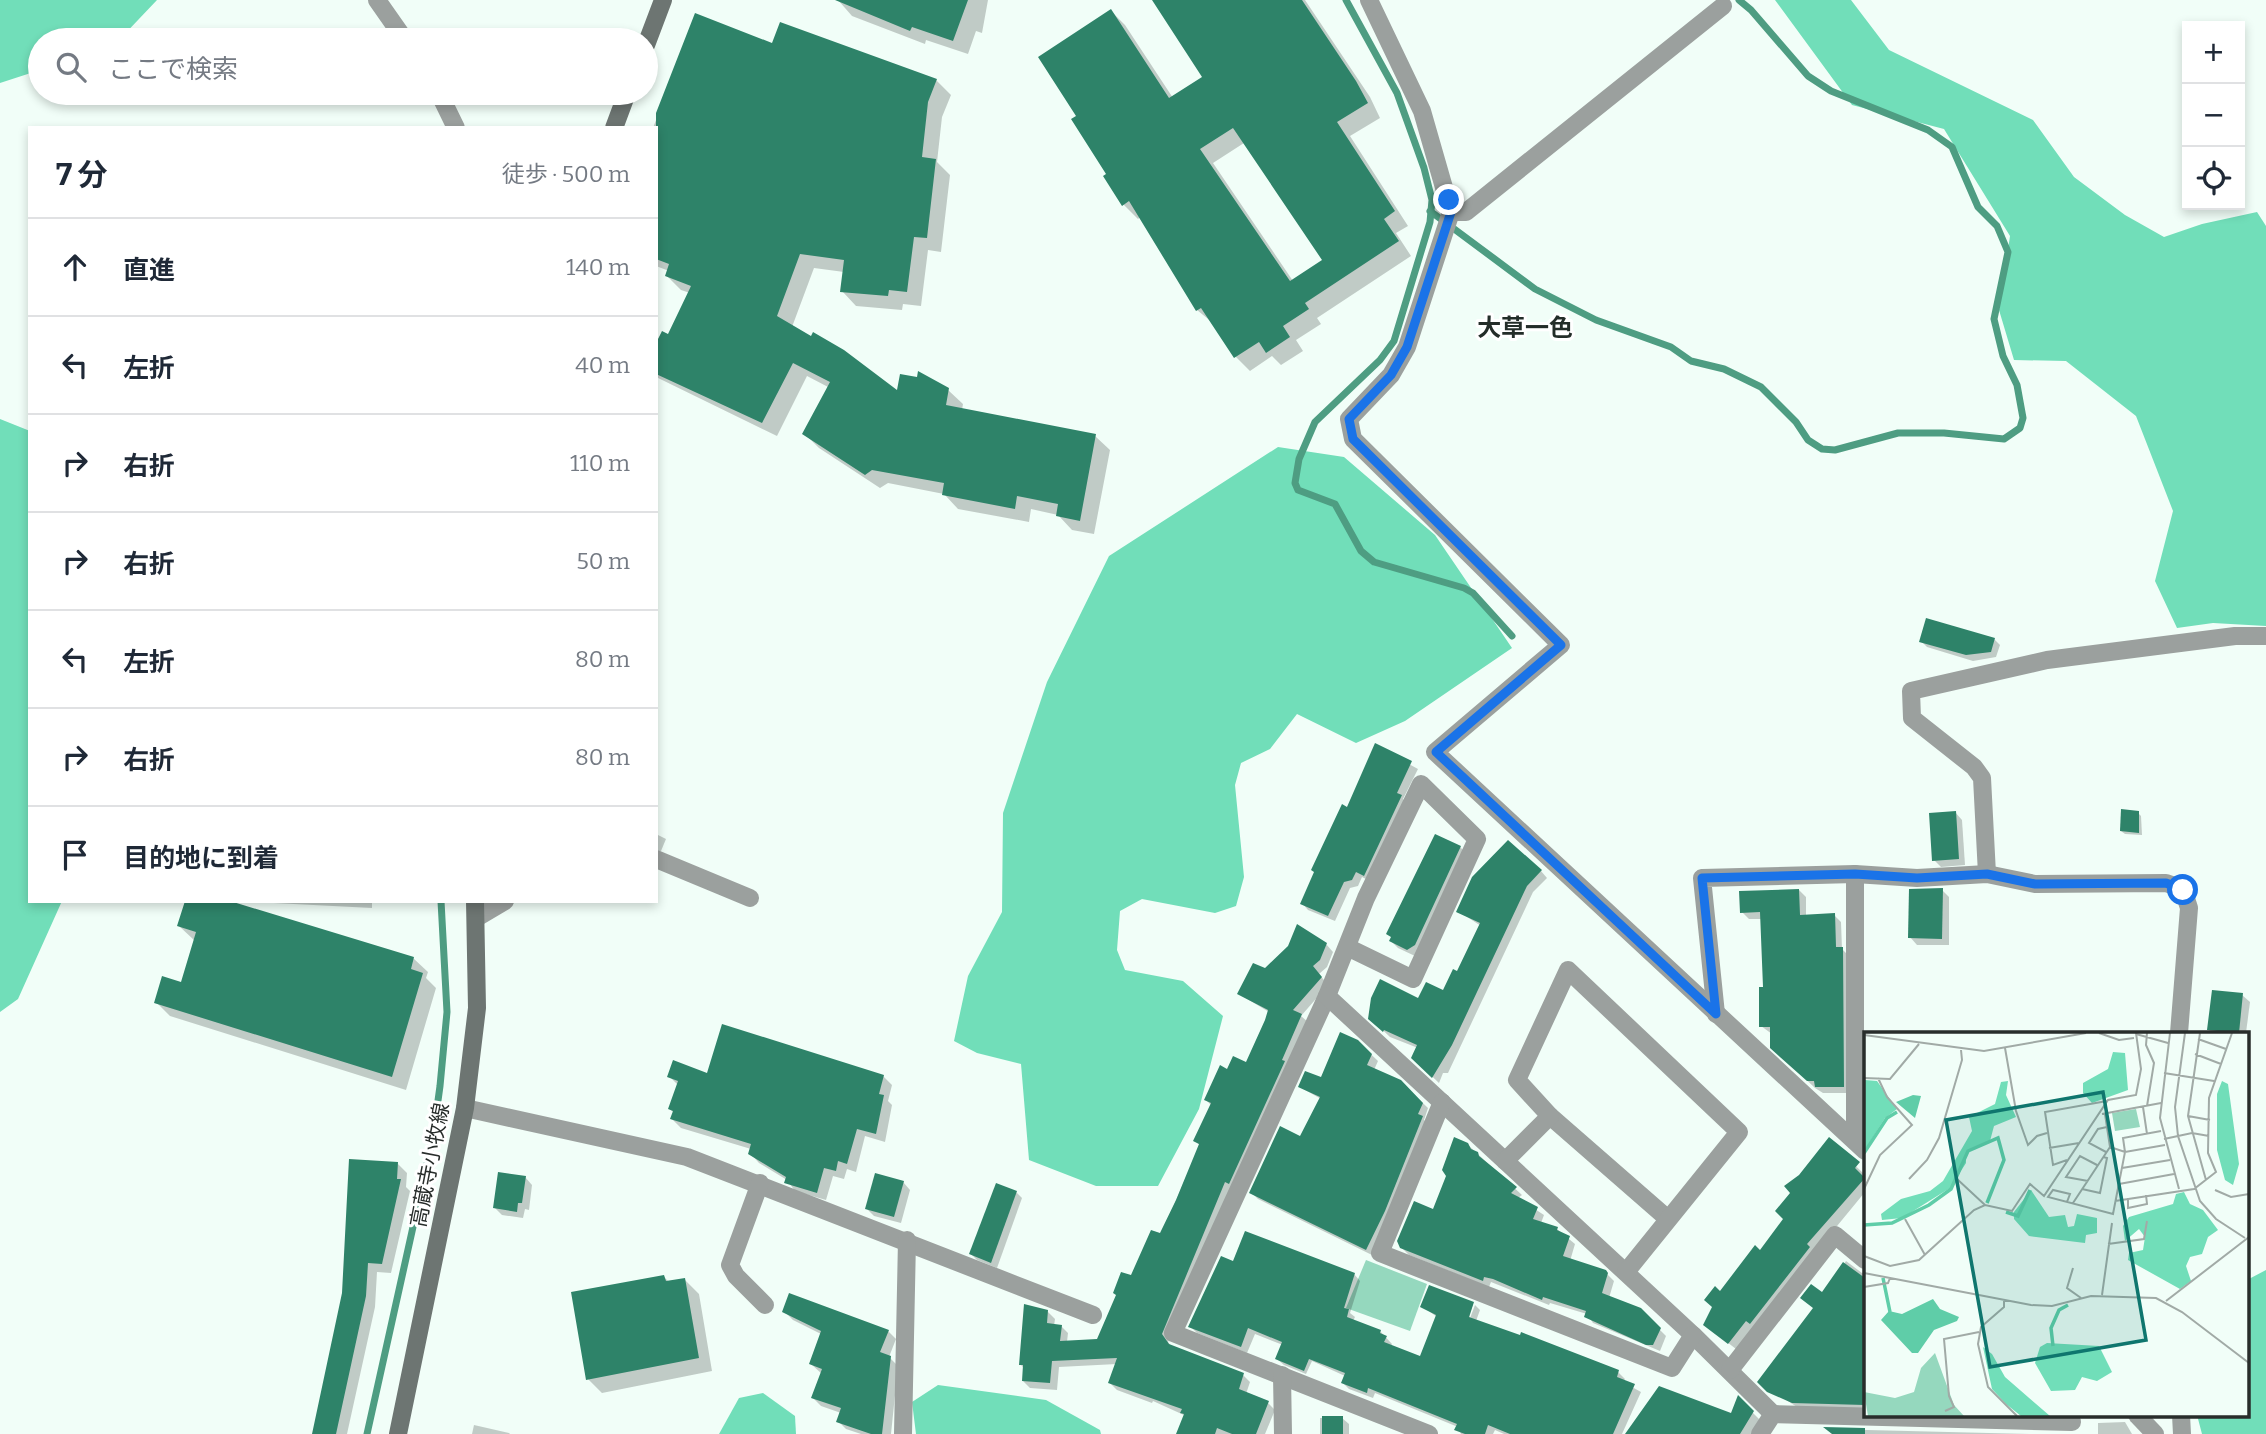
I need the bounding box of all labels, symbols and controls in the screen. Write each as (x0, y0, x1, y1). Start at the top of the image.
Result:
map controls (2182, 21, 2245, 210)
button: + (2182, 21, 2245, 84)
search box (28, 28, 658, 105)
icon: search (52, 48, 90, 86)
text: ここで検索 (108, 54, 238, 85)
button: − (2182, 84, 2245, 147)
button: locate (2182, 147, 2245, 210)
text: 7 分 (56, 157, 108, 193)
text: 徒歩 · 500 m (502, 160, 630, 188)
route end (1433, 184, 1464, 215)
icon: ahead (56, 248, 94, 286)
text: 140 m (566, 253, 630, 281)
text: 直進 (123, 255, 175, 286)
district label: 大草一色 (1477, 314, 1573, 342)
icon: left (56, 346, 94, 384)
text: 40 m (575, 351, 630, 379)
text: 左折 (123, 353, 175, 384)
icon: right (56, 444, 94, 482)
text: 110 m (570, 449, 630, 477)
text: 右折 (123, 451, 175, 482)
icon: right (56, 542, 94, 580)
text: 50 m (576, 547, 630, 575)
text: 右折 (123, 549, 175, 580)
icon: left (56, 640, 94, 678)
text: 80 m (575, 645, 630, 673)
text: 左折 (123, 647, 175, 678)
icon: right (56, 738, 94, 776)
text: 80 m (575, 743, 630, 771)
text: 右折 (123, 745, 175, 776)
icon: arrive (56, 836, 94, 874)
text: 目的地に到着 (123, 843, 279, 874)
route start (2167, 874, 2198, 905)
inset map (1864, 1032, 2248, 1416)
street label: 高蔵寺小牧線 (405, 1101, 455, 1229)

